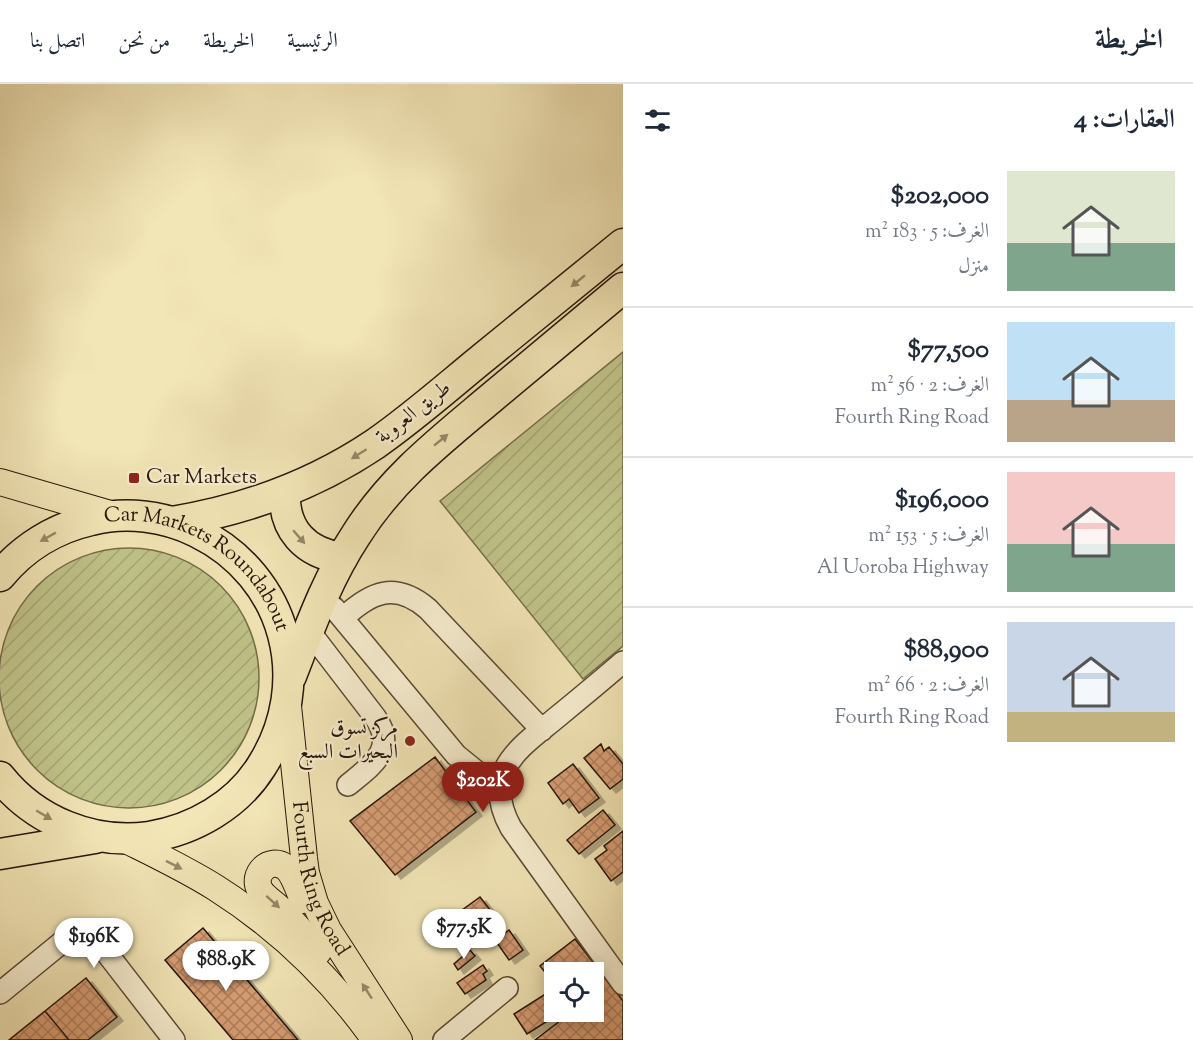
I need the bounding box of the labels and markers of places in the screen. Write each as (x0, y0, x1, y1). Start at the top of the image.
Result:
place label: Car Markets (146, 463, 257, 493)
marker: Car Markets (127, 471, 141, 485)
place label: مركز تسوق البحيرات السبع (298, 714, 398, 770)
marker: مركز تسوق البحيرات السبع (403, 734, 417, 748)
pin: $202K (441, 762, 525, 813)
pin: $77.5K (415, 909, 513, 960)
pin: $196K (52, 918, 136, 969)
pin: $88.9K (177, 941, 275, 992)

